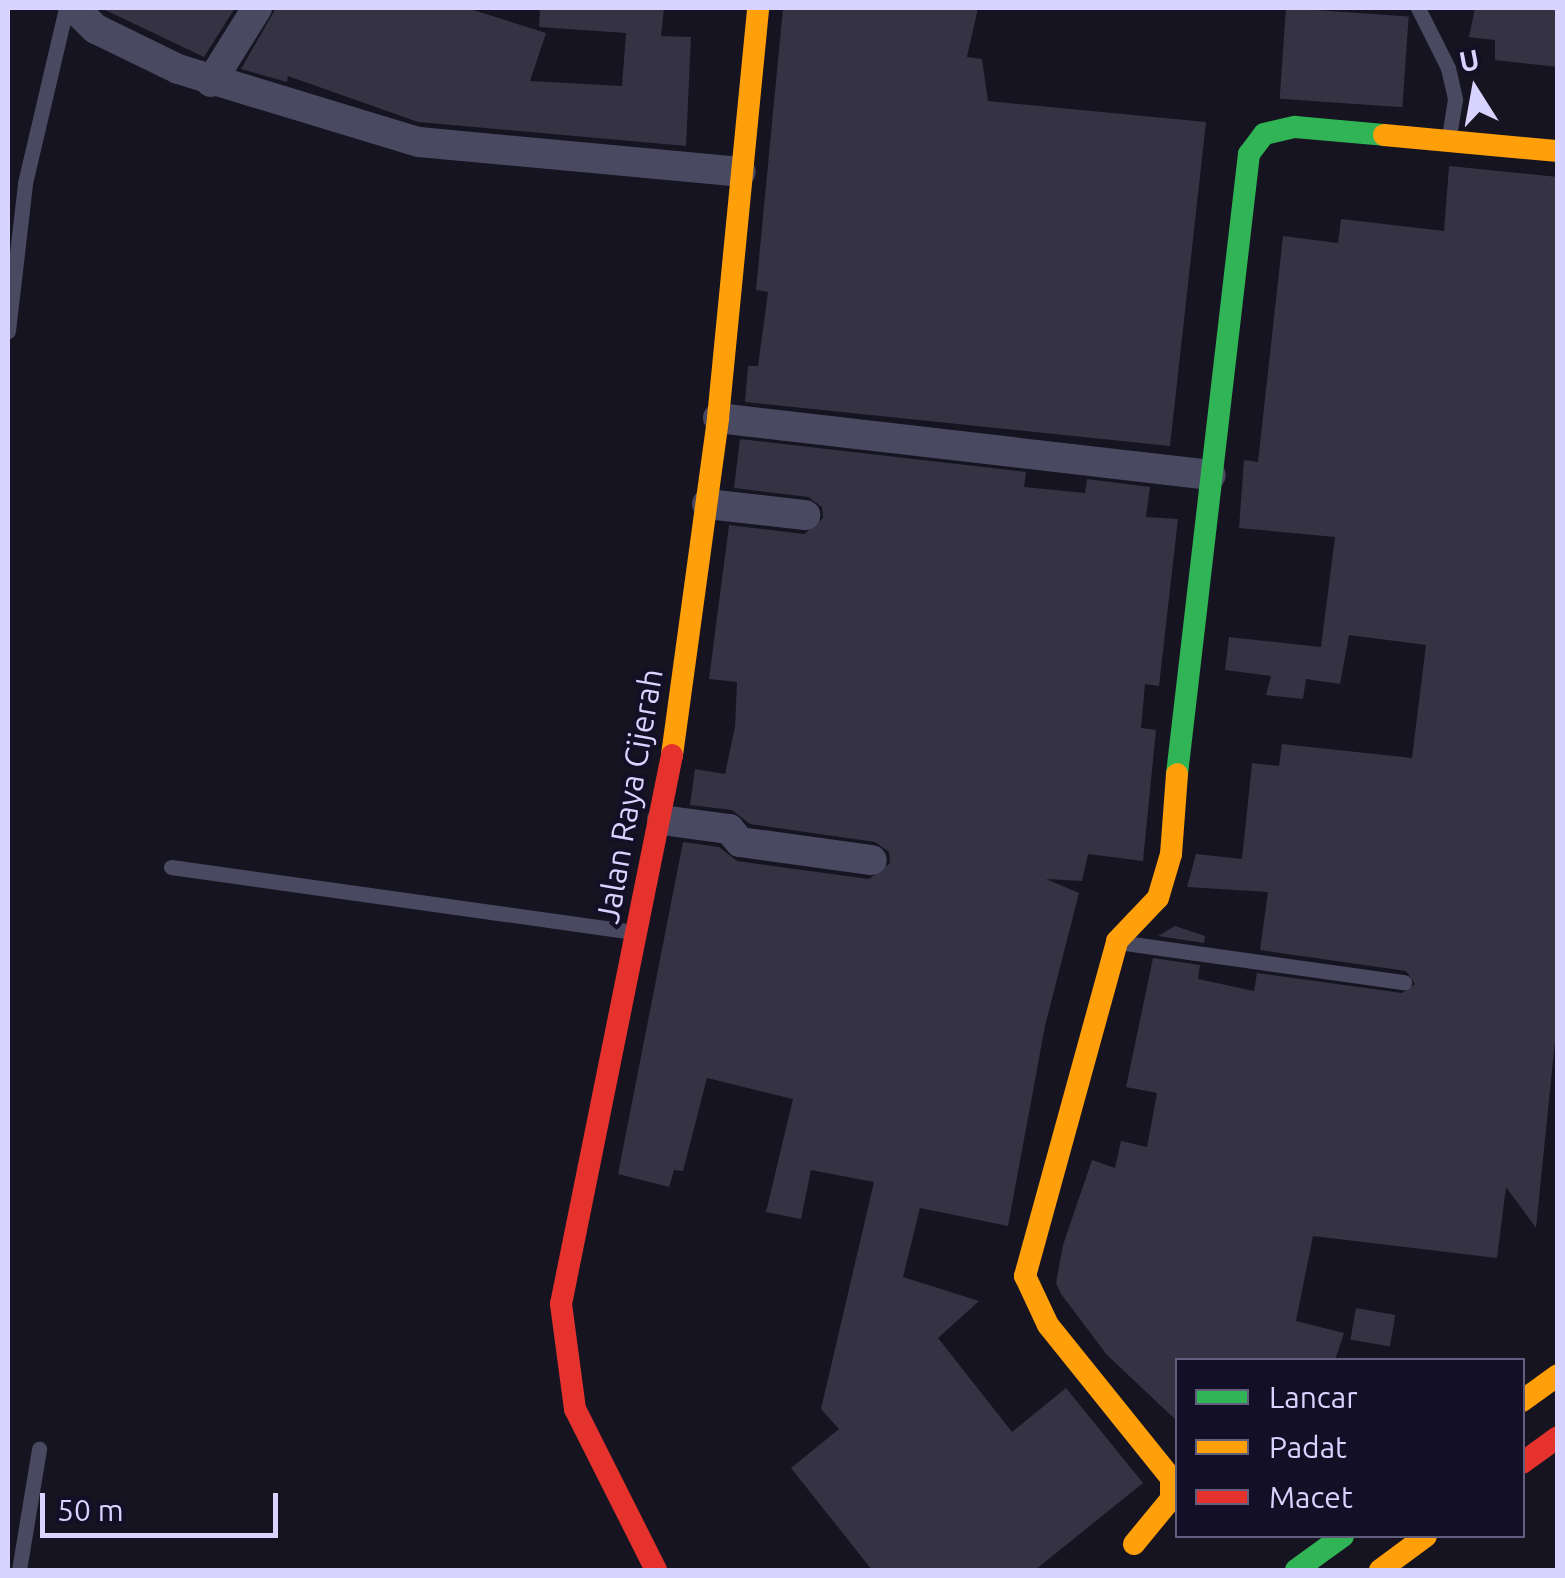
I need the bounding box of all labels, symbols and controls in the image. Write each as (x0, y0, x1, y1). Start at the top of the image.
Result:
north arrow (1425, 40, 1525, 140)
text: U (1457, 43, 1482, 77)
street label: Jalan Raya Cijerah (588, 666, 670, 926)
legend (1175, 1358, 1525, 1538)
text: Lancar (1269, 1380, 1358, 1414)
text: Padat (1269, 1430, 1347, 1464)
scale bar (45, 1473, 282, 1535)
text: Macet (1269, 1480, 1353, 1514)
text: 50 m (57, 1493, 124, 1527)

